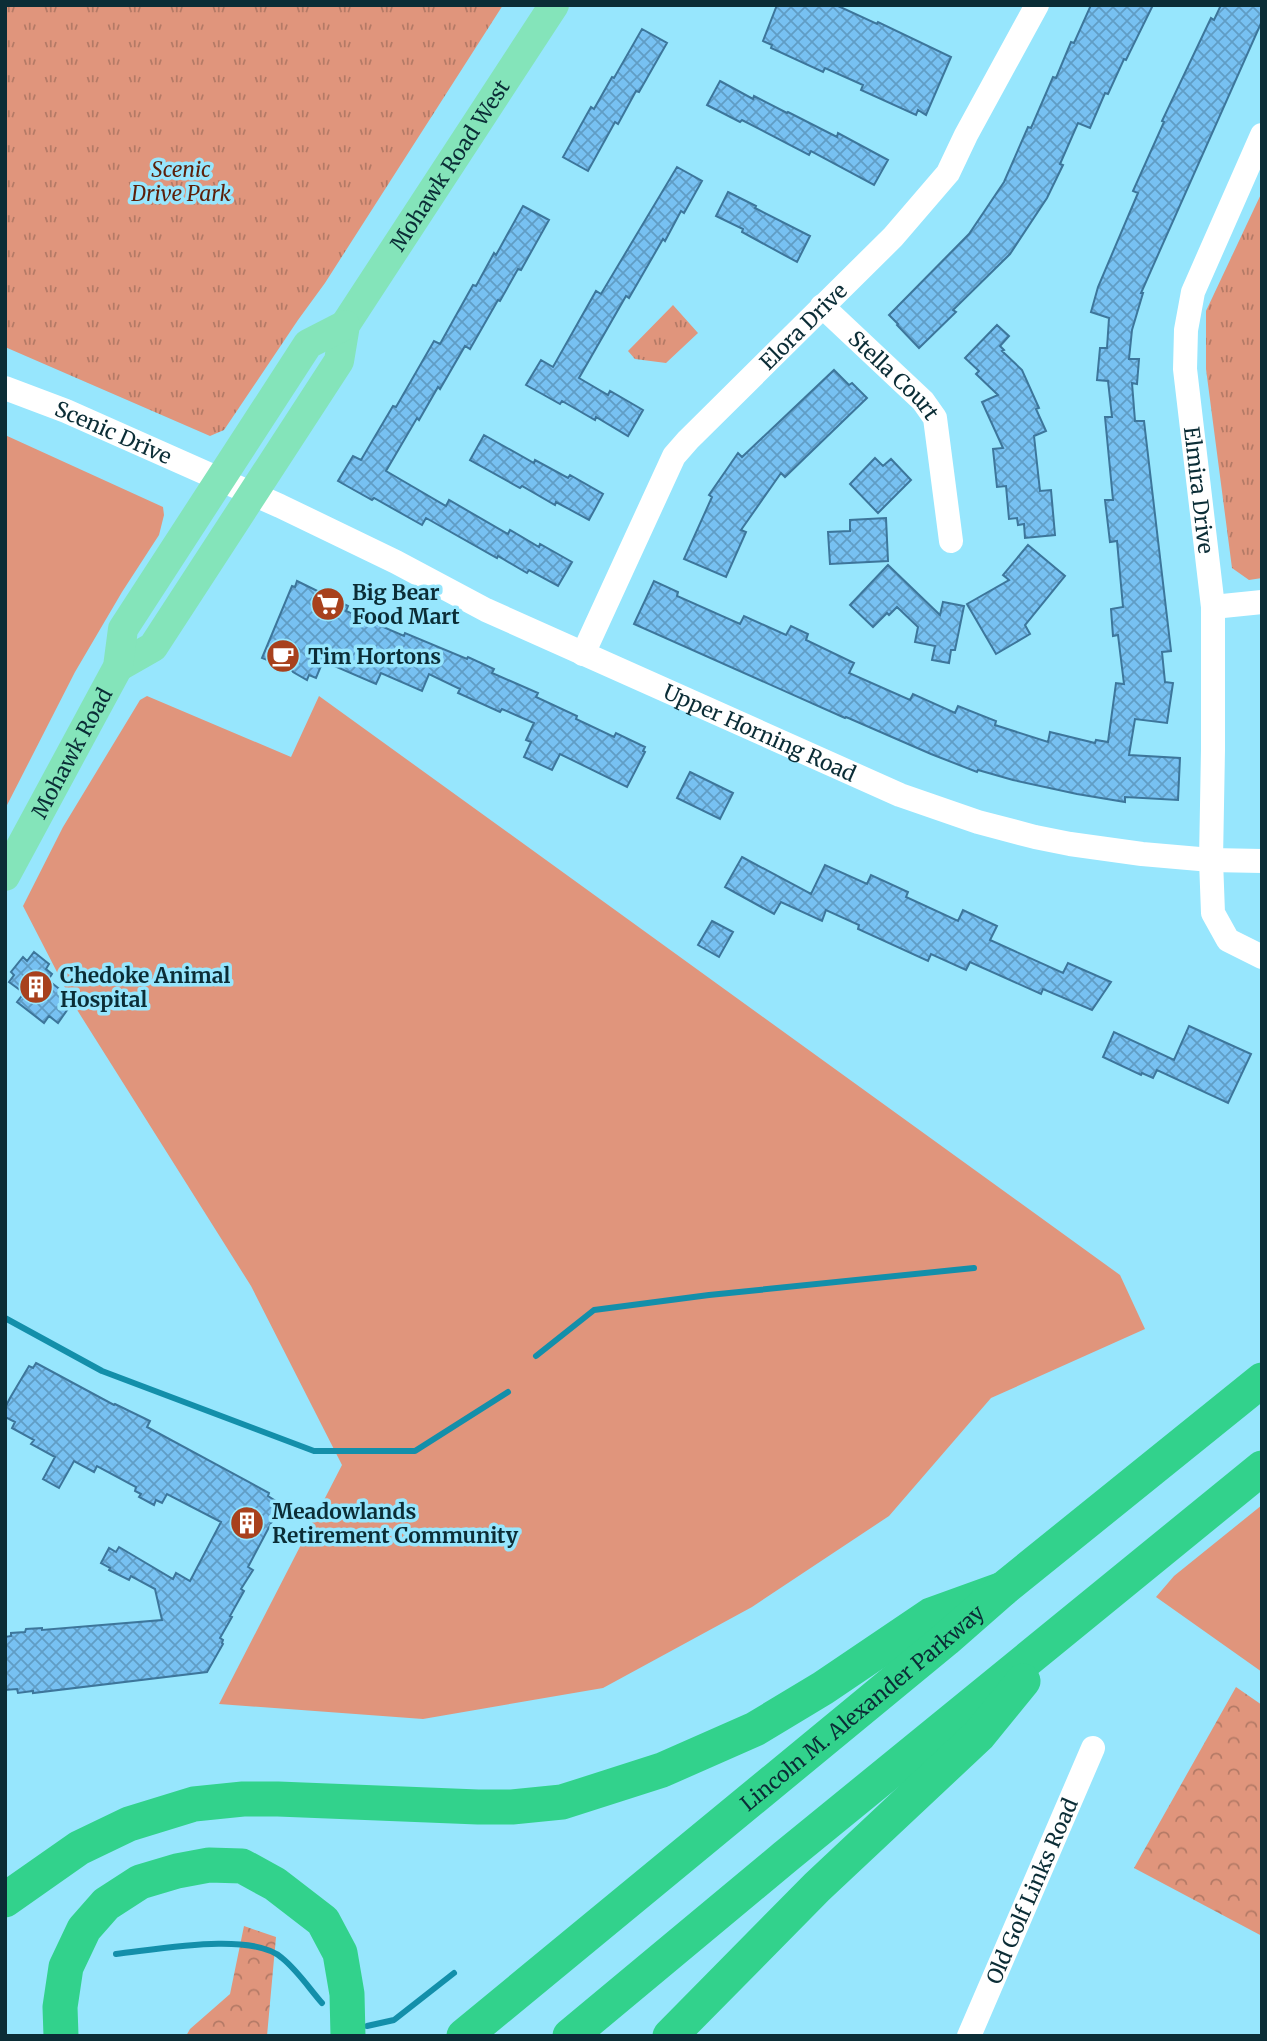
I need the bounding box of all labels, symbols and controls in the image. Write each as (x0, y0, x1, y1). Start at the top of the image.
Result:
street label: Mohawk Road West (384, 74, 515, 256)
park label: Scenic Drive Park (130, 156, 231, 207)
street label: Elora Drive (754, 277, 852, 375)
street label: Stella Court (843, 325, 945, 425)
street label: Scenic Drive (51, 395, 176, 470)
street label: Elmira Drive (1178, 425, 1220, 555)
place label: Big Bear Food Mart (352, 579, 460, 630)
supermarket icon: Big Bear Food Mart (309, 585, 347, 623)
cafe icon: Tim Hortons (264, 637, 302, 675)
place label: Tim Hortons (308, 643, 441, 670)
street label: Upper Horning Road (659, 678, 861, 787)
street label: Mohawk Road (25, 683, 118, 823)
place label: Chedoke Animal Hospital (60, 962, 230, 1013)
building icon: Chedoke Animal Hospital (17, 968, 55, 1006)
place label: Meadowlands Retirement Community (272, 1498, 519, 1549)
building icon: Meadowlands Retirement Community (228, 1504, 266, 1542)
street label: Lincoln M. Alexander Parkway (735, 1598, 990, 1816)
street label: Old Golf Links Road (980, 1794, 1083, 1988)

